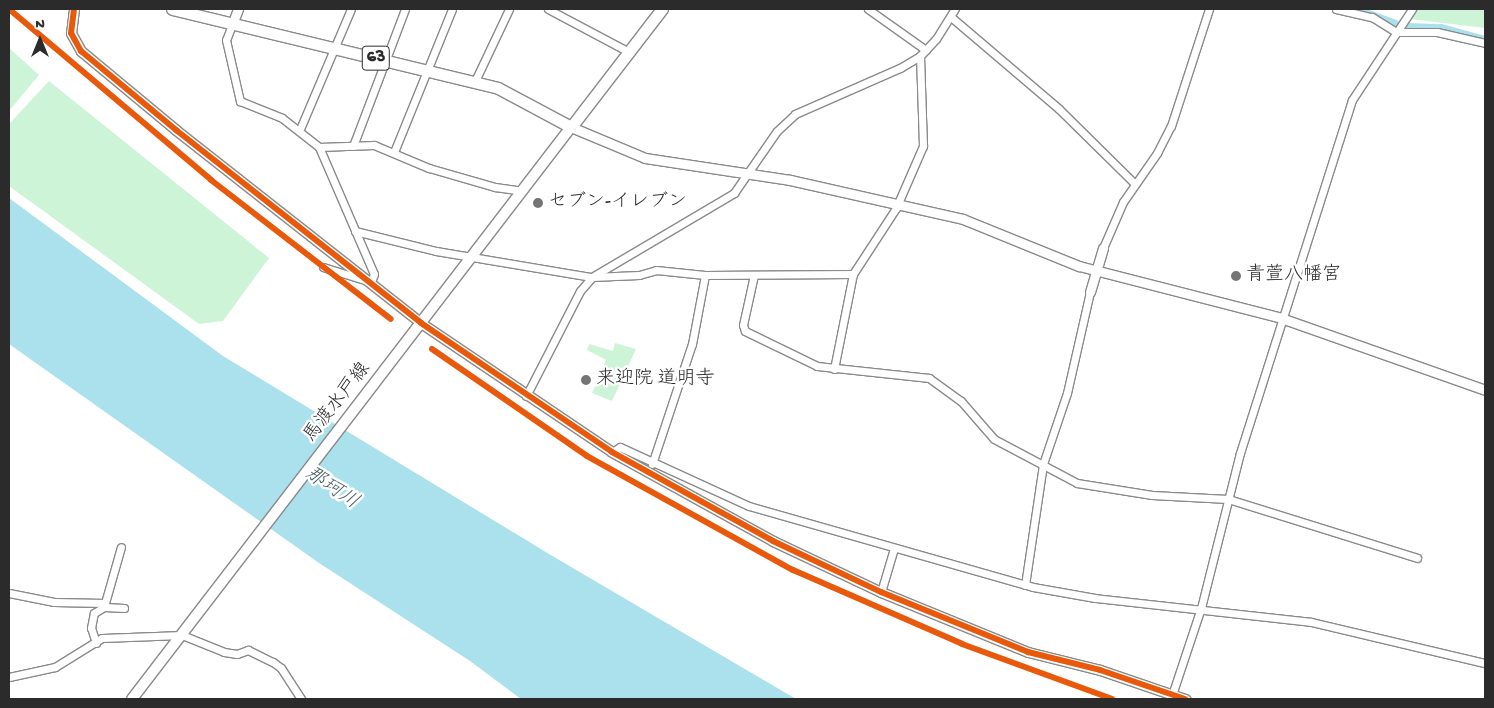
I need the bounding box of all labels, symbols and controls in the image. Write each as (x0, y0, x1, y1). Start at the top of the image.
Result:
north arrow (15, 15, 65, 65)
text: N (35, 16, 45, 33)
road number: 63 (361, 42, 391, 74)
place label: セブン-イレブン (548, 192, 687, 214)
marker: セブン-イレブン (532, 197, 544, 209)
place label: 青萱八幡宮 (1246, 265, 1341, 287)
marker: 青萱八幡宮 (1230, 270, 1242, 282)
street label: 馬渡水戸線 (300, 359, 376, 447)
place label: 来迎院 道明寺 (596, 369, 714, 391)
marker: 来迎院 道明寺 (580, 374, 592, 386)
water label: 那珂川 (299, 463, 363, 515)

